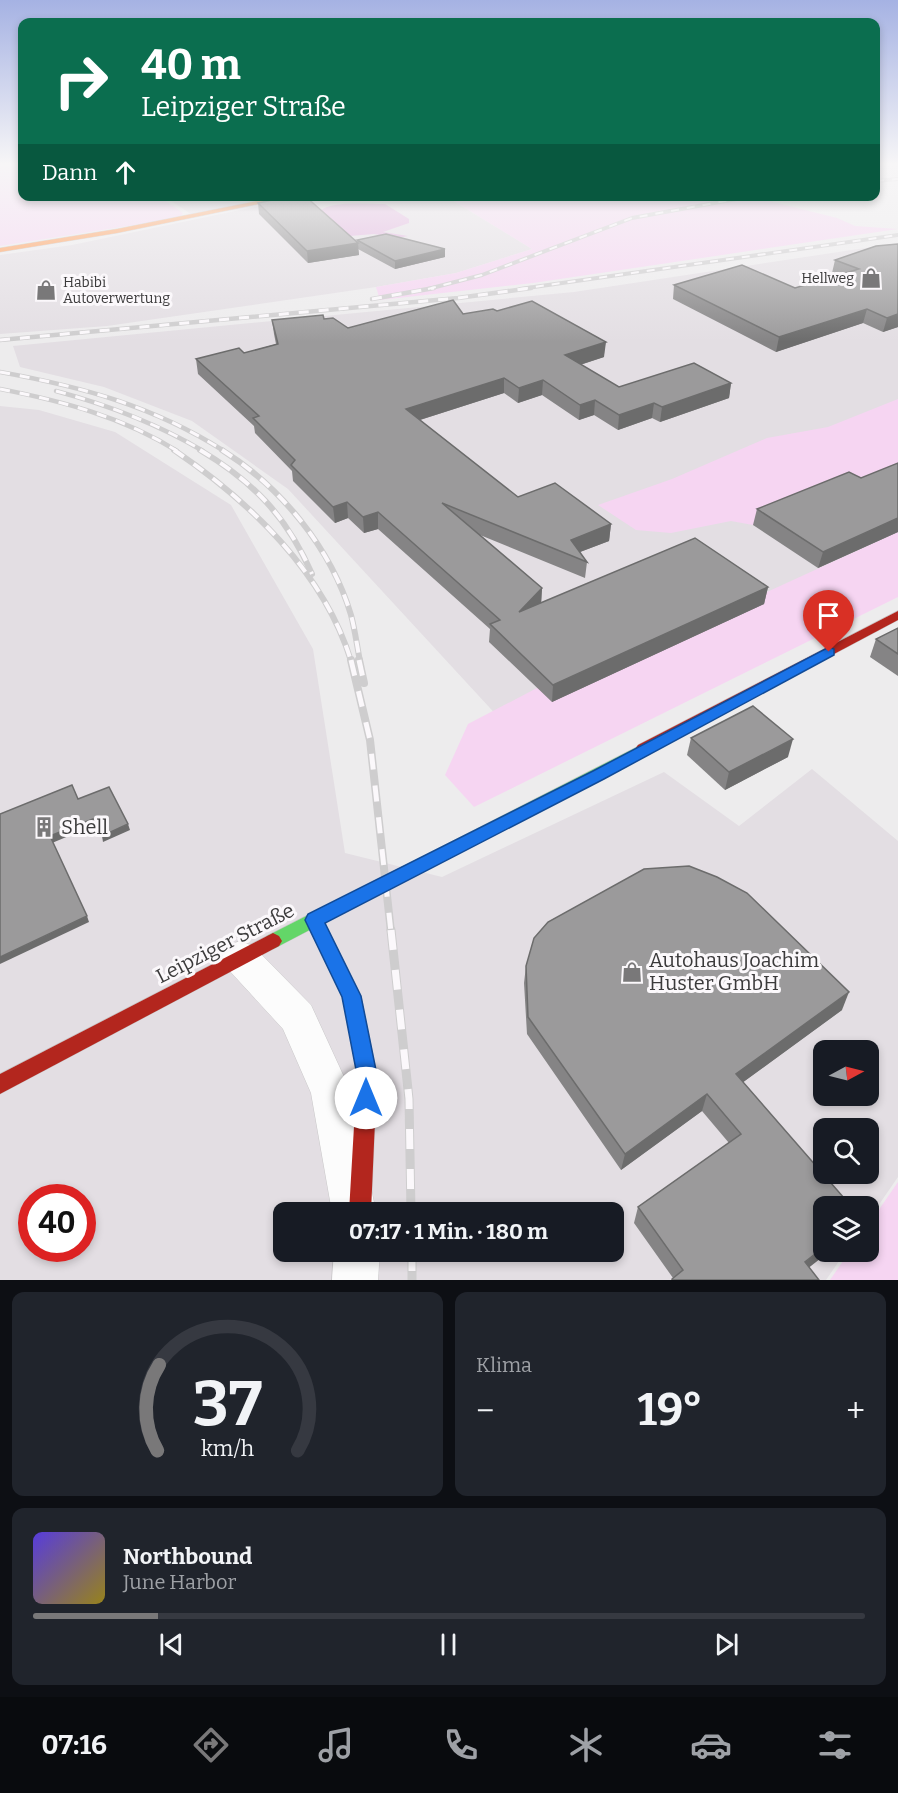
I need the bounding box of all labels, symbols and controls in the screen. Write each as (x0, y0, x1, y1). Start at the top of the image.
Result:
text: 40 m (141, 40, 241, 90)
icon: right (42, 42, 120, 120)
text: Leipziger Straße (141, 91, 346, 123)
icon: ahead (109, 156, 142, 189)
text: Dann (42, 159, 97, 186)
shop icon: Hellweg (859, 266, 883, 290)
place label: Hellweg (801, 270, 854, 287)
place label: Habibi Autoverwertung (63, 274, 170, 307)
shop icon: Habibi Autoverwertung (34, 278, 58, 302)
pin (803, 590, 854, 652)
icon: arrive (812, 599, 845, 632)
building icon: Shell (32, 815, 56, 839)
place label: Shell (61, 815, 108, 839)
street label: Leipziger Straße (152, 898, 298, 988)
place label: Autohaus Joachim Huster GmbH (649, 948, 819, 995)
shop icon: Autohaus Joachim Huster GmbH (620, 960, 644, 984)
north arrow (813, 1040, 879, 1106)
map controls (813, 1040, 879, 1262)
position arrow (334, 1066, 398, 1130)
button: search (813, 1118, 879, 1184)
speed limit sign: 40 (18, 1184, 96, 1262)
button: layers (813, 1196, 879, 1262)
text: 07:17 · 1 Min. · 180 m (349, 1218, 548, 1245)
text: Klima (476, 1353, 532, 1377)
text: 37 (193, 1367, 262, 1442)
text: 19° (637, 1383, 703, 1437)
text: − (476, 1391, 494, 1431)
text: + (846, 1391, 865, 1431)
text: km/h (201, 1436, 254, 1462)
text: Northbound (123, 1543, 252, 1570)
text: June Harbor (123, 1570, 236, 1594)
icon: previous (155, 1628, 188, 1661)
icon: pause (432, 1628, 465, 1661)
icon: next (710, 1628, 743, 1661)
icon: directions (190, 1724, 232, 1766)
icon: music (315, 1724, 357, 1766)
icon: phone (440, 1724, 482, 1766)
icon: climate (565, 1724, 607, 1766)
icon: car (690, 1724, 732, 1766)
icon: filters (814, 1724, 856, 1766)
text: 07:16 (41, 1729, 107, 1761)

